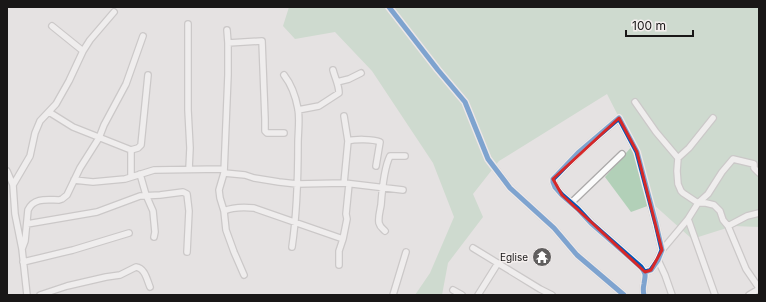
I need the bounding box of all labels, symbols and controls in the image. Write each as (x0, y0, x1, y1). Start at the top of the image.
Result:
scale bar (626, 12, 693, 38)
text: 100 m (632, 18, 666, 33)
temple icon: Eglise (531, 246, 553, 268)
place label: Eglise (500, 251, 528, 263)

